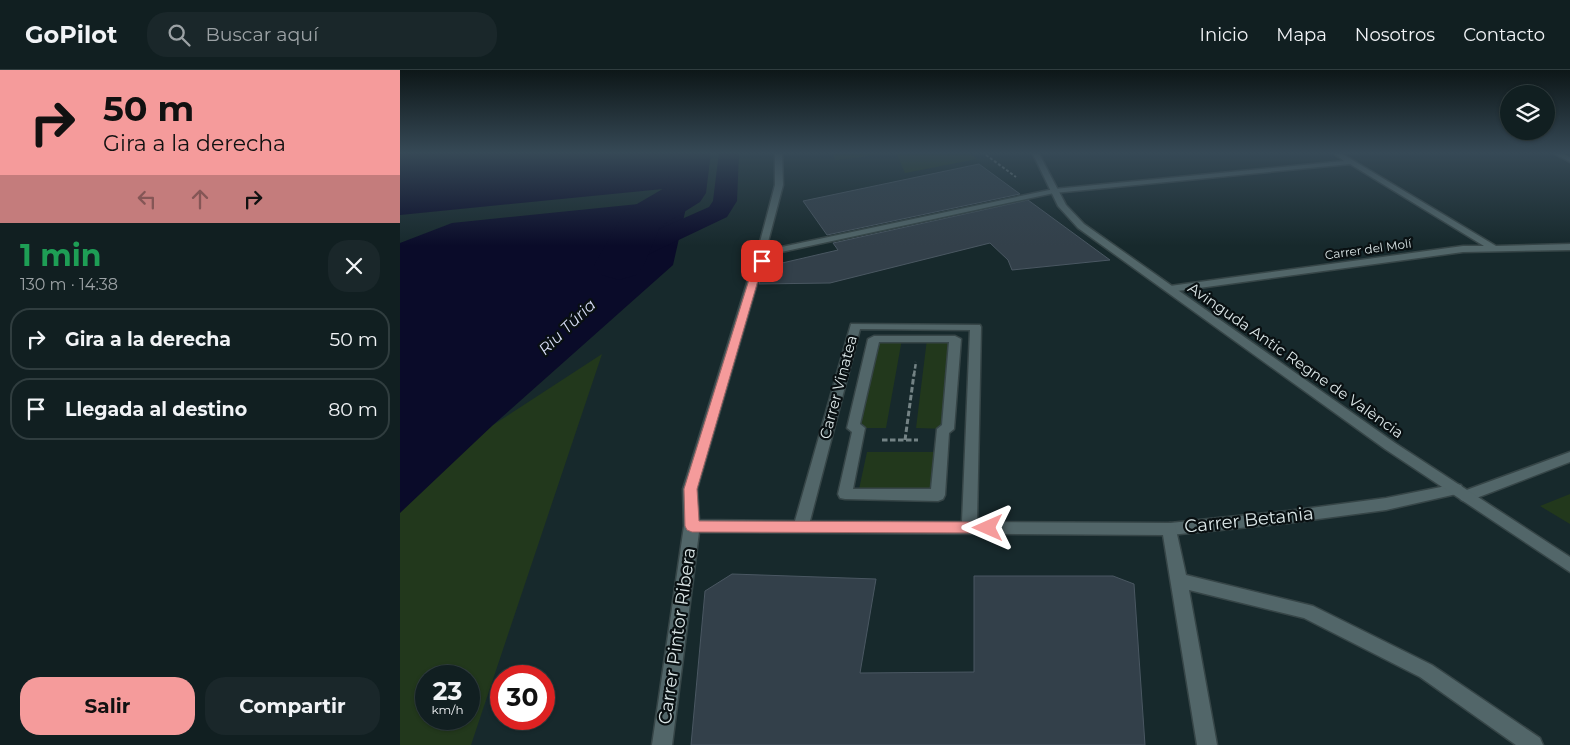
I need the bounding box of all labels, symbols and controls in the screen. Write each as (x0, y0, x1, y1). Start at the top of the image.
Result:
search box (147, 12, 497, 57)
text: GoPilot (25, 20, 117, 49)
icon: search (165, 21, 193, 49)
text: Buscar aquí (205, 23, 318, 46)
text: Inicio (1200, 24, 1248, 46)
text: Mapa (1276, 24, 1327, 46)
text: Nosotros (1355, 24, 1435, 46)
text: Contacto (1463, 24, 1545, 46)
map controls (1500, 85, 1555, 140)
button: layers (1500, 85, 1555, 140)
text: 50 m (103, 87, 194, 130)
icon: right (20, 90, 85, 155)
text: Gira a la derecha (103, 130, 286, 157)
icon: left (133, 185, 161, 213)
icon: ahead (186, 185, 214, 213)
icon: right (239, 185, 267, 213)
street label: Carrer del Molí (1324, 235, 1413, 263)
text: 1 min (20, 237, 101, 274)
button: close (328, 240, 380, 292)
pin (741, 240, 783, 282)
icon: arrive (748, 247, 776, 275)
text: 130 m · 14:38 (20, 275, 118, 294)
street label: Avinguda Antic Regne de València (1185, 278, 1407, 442)
water label: Riu Túria (535, 295, 600, 359)
icon: right (22, 325, 50, 353)
text: Gira a la derecha (65, 328, 231, 351)
text: 50 m (330, 328, 378, 351)
street label: Carrer Vinatea (815, 333, 861, 441)
icon: arrive (22, 395, 50, 423)
text: Llegada al destino (65, 398, 247, 421)
text: 80 m (328, 398, 378, 421)
position arrow (961, 501, 1013, 553)
street label: Carrer Betania (1183, 502, 1315, 538)
street label: Carrer Pintor Ribera (654, 546, 700, 726)
speed limit sign: 30 (490, 665, 555, 730)
text: 23 (433, 676, 462, 706)
button: Salir (20, 677, 195, 735)
button: Compartir (205, 677, 380, 735)
text: km/h (431, 702, 464, 717)

